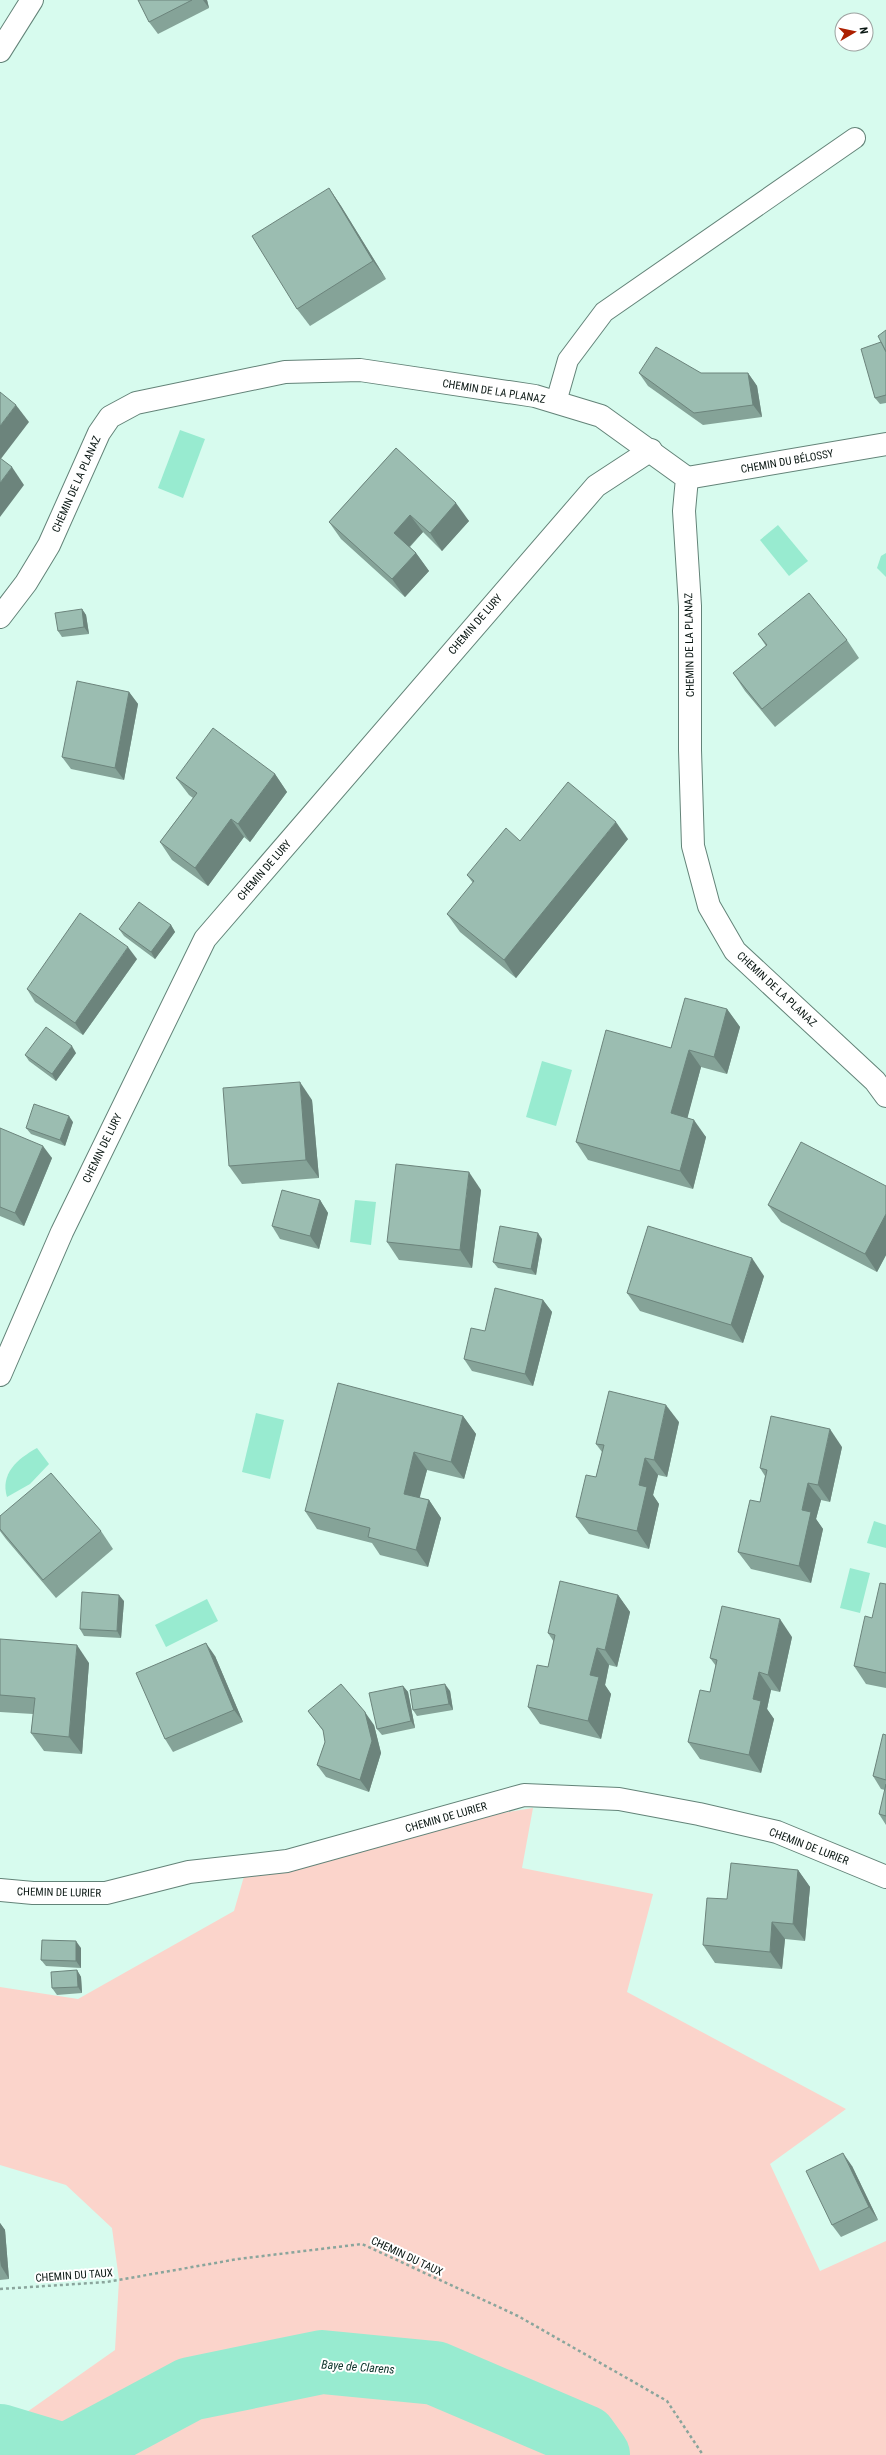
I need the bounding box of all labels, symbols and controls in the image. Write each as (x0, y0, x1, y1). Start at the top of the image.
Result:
north arrow (834, 12, 874, 52)
text: N (856, 26, 870, 35)
street label: CHEMIN DE LA PLANAZ (441, 377, 547, 406)
street label: CHEMIN DE LA PLANAZ (49, 434, 104, 534)
street label: CHEMIN DU BÉLOSSY (740, 447, 835, 476)
street label: CHEMIN DE LURY (446, 591, 505, 657)
street label: CHEMIN DE LA PLANAZ (682, 593, 697, 697)
street label: CHEMIN DE LURY (235, 837, 294, 903)
street label: CHEMIN DE LA PLANAZ (734, 949, 819, 1030)
street label: CHEMIN DE LURY (80, 1111, 125, 1185)
street label: CHEMIN DE LURIER (404, 1800, 489, 1835)
street label: CHEMIN DE LURIER (767, 1825, 851, 1868)
street label: CHEMIN DE LURIER (17, 1885, 101, 1900)
street label: CHEMIN DU TAUX (369, 2234, 445, 2279)
street label: CHEMIN DU TAUX (35, 2266, 113, 2285)
water label: Baye de Clarens (321, 2357, 395, 2377)

